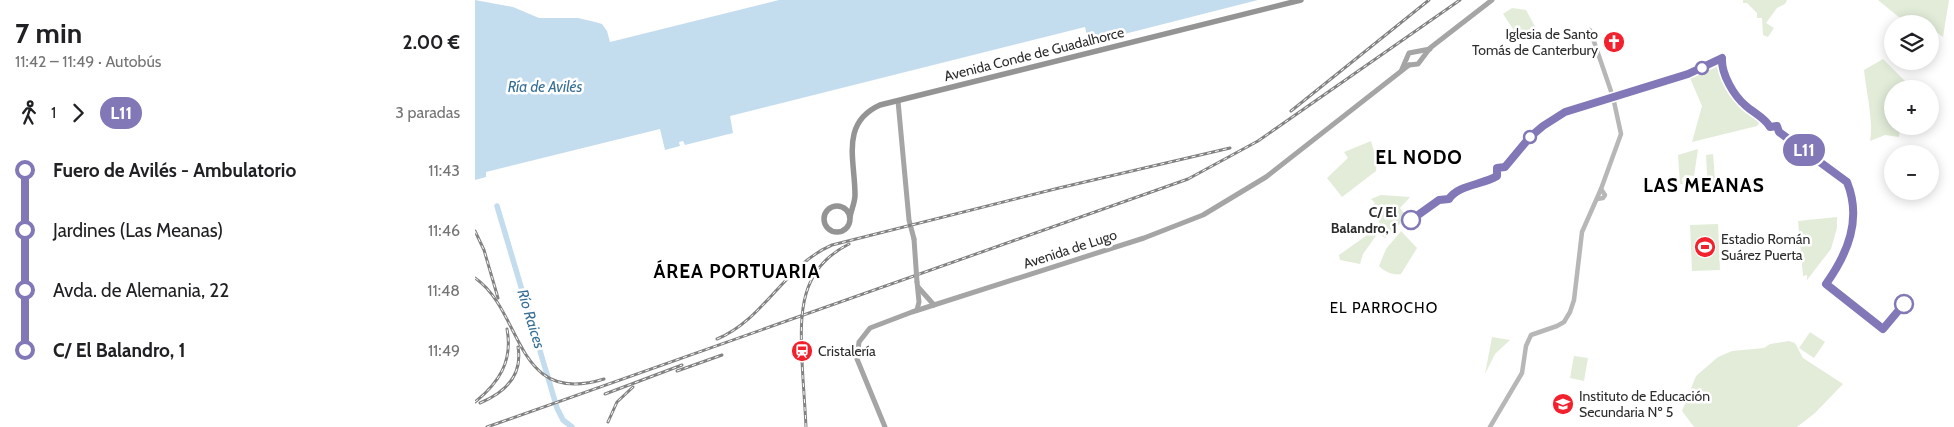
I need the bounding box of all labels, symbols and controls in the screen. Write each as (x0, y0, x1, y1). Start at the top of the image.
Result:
map controls (1884, 15, 1939, 200)
button: layers (1884, 15, 1939, 70)
text: 7 min (15, 16, 82, 50)
street label: Avenida Conde de Guadalhorce (942, 23, 1126, 85)
place label: Iglesia de Santo Tomás de Canterbury (1472, 25, 1598, 59)
church icon: Iglesia de Santo Tomás de Canterbury (1602, 30, 1626, 54)
text: 2.00 € (403, 31, 460, 54)
text: 11:42 – 11:49 · Autobús (15, 52, 161, 71)
unlabelled marker (1695, 61, 1709, 75)
water label: Ría de Avilés (508, 78, 582, 96)
button: + (1884, 80, 1939, 135)
icon: walk (15, 99, 43, 127)
icon: forward (64, 99, 92, 127)
text: L11 (110, 102, 132, 124)
text: 1 (51, 103, 56, 122)
text: 3 paradas (395, 103, 460, 122)
unlabelled marker (1523, 130, 1537, 144)
line badge: L11 (1775, 134, 1833, 166)
text: L11 (1793, 139, 1815, 161)
button: − (1884, 145, 1939, 200)
district label: EL NODO (1375, 146, 1463, 169)
text: Fuero de Avilés - Ambulatorio (53, 159, 296, 182)
text: 11:43 (428, 161, 460, 180)
district label: LAS MEANAS (1643, 174, 1765, 197)
place label: C/ El Balandro, 1 (1331, 203, 1397, 237)
marker: C/ El Balandro, 1 (1401, 210, 1421, 230)
text: Jardines (Las Meanas) (53, 219, 223, 242)
text: 11:46 (428, 221, 460, 240)
street label: Avenida de Lugo (1021, 225, 1119, 273)
place label: Estadio Román Suárez Puerta (1721, 230, 1810, 264)
sports icon: Estadio Román Suárez Puerta (1693, 235, 1717, 259)
district label: ÁREA PORTUARIA (653, 259, 821, 283)
text: Avda. de Alemania, 22 (53, 279, 229, 302)
text: 11:48 (427, 281, 460, 300)
water label: Río Raices (513, 287, 549, 351)
unlabelled marker (1894, 294, 1914, 314)
district label: EL PARROCHO (1330, 299, 1438, 317)
text: C/ El Balandro, 1 (53, 339, 186, 362)
station icon: Cristalería (790, 339, 814, 363)
text: 11:49 (428, 341, 460, 360)
place label: Cristalería (818, 342, 876, 360)
place label: Instituto de Educación Secundaria Nº 5 (1579, 387, 1710, 421)
school or university icon: Instituto de Educación Secundaria Nº 5 (1551, 392, 1575, 416)

